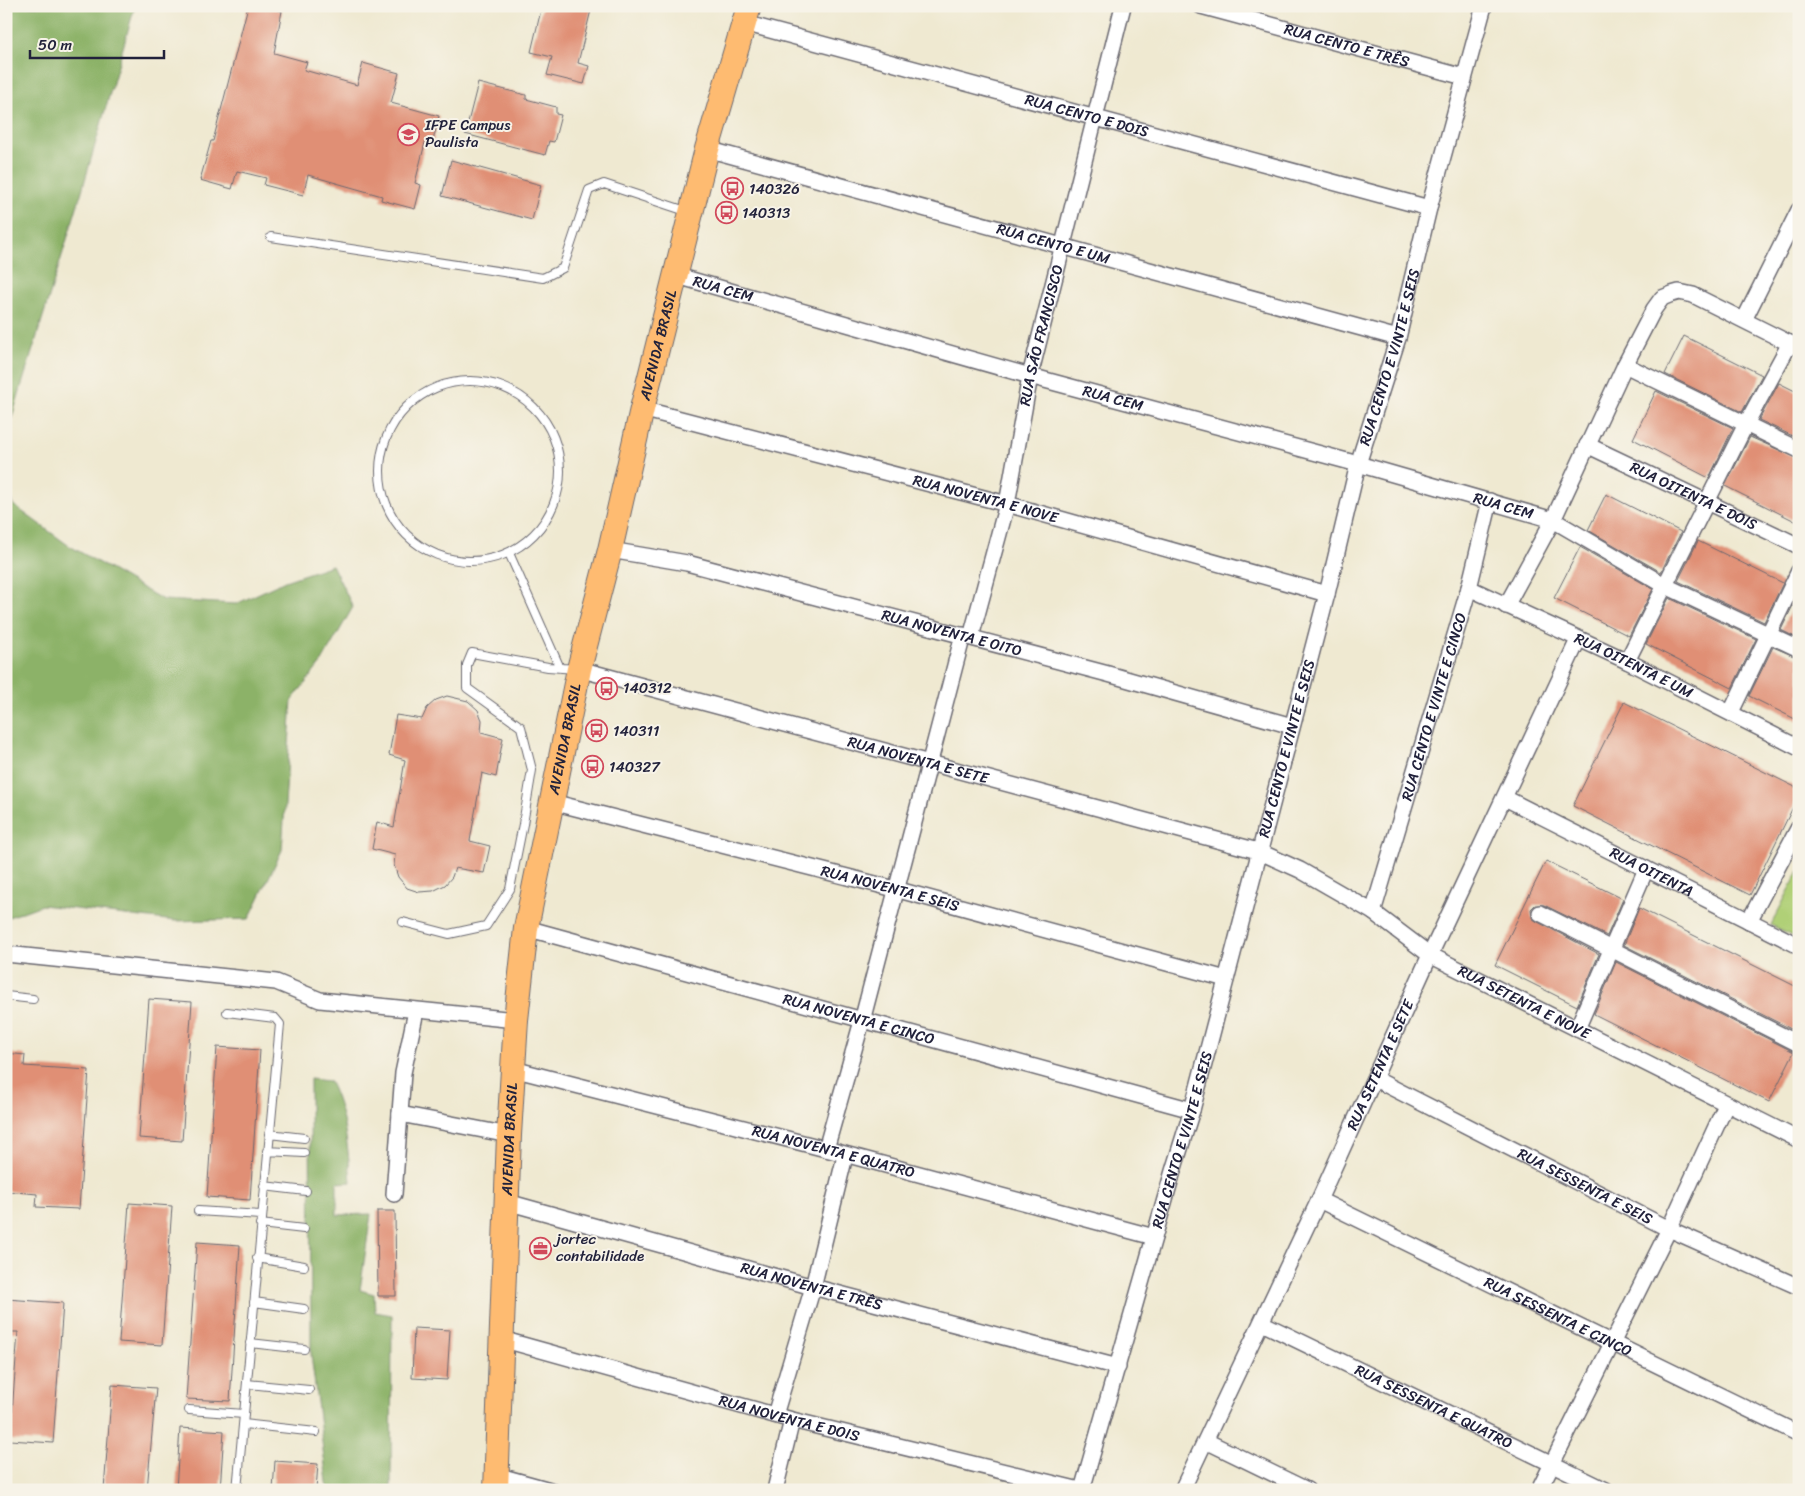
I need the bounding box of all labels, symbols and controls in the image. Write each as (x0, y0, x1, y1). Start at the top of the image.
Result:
street label: RUA CENTO E TRÊS (1281, 16, 1413, 75)
scale bar (30, 28, 164, 60)
text: 50 m (38, 32, 73, 58)
street label: RUA CENTO E DOIS (1022, 86, 1151, 145)
place label: IFPE Campus Paulista (424, 112, 511, 155)
school or university icon: IFPE Campus Paulista (397, 122, 421, 146)
place label: 140326 (749, 176, 800, 202)
bus stop icon: 140326 (721, 177, 745, 201)
place label: 140313 (742, 200, 790, 226)
bus stop icon: 140313 (714, 201, 738, 225)
street label: RUA CENTO E UM (994, 216, 1113, 272)
street label: RUA SÃO FRANCISCO (1012, 262, 1071, 408)
street label: RUA CENTO E VINTE E SEIS (1352, 266, 1427, 449)
street label: RUA CEM (690, 268, 756, 310)
street label: AVENIDA BRASIL (631, 287, 684, 404)
street label: RUA CEM (1080, 378, 1146, 419)
street label: RUA OITENTA E DOIS (1626, 454, 1762, 537)
street label: RUA NOVENTA E NOVE (910, 467, 1063, 531)
street label: RUA CEM (1470, 485, 1537, 527)
street label: RUA NOVENTA E OITO (879, 602, 1025, 664)
street label: RUA CENTO E VINTE E CINCO (1394, 609, 1474, 804)
street label: RUA OITENTA E UM (1570, 625, 1698, 706)
street label: RUA CENTO E VINTE E SEIS (1251, 657, 1322, 841)
place label: 140312 (623, 675, 672, 701)
bus stop icon: 140312 (595, 676, 619, 700)
street label: AVENIDA BRASIL (540, 681, 589, 798)
place label: 140311 (613, 718, 659, 744)
bus stop icon: 140311 (585, 719, 609, 743)
street label: RUA NOVENTA E SETE (845, 729, 993, 792)
place label: 140327 (609, 754, 661, 780)
bus stop icon: 140327 (581, 755, 605, 779)
street label: RUA OITENTA (1605, 840, 1698, 904)
street label: RUA NOVENTA E SEIS (818, 858, 963, 919)
street label: RUA SETENTA E NOVE (1453, 958, 1597, 1047)
street label: RUA NOVENTA E CINCO (780, 986, 938, 1052)
street label: RUA SETENTA E SETE (1339, 994, 1422, 1135)
street label: RUA CENTO E VINTE E SEIS (1144, 1049, 1220, 1232)
street label: AVENIDA BRASIL (494, 1082, 525, 1197)
street label: RUA NOVENTA E QUATRO (749, 1118, 918, 1185)
street label: RUA SESSENTA E SEIS (1513, 1141, 1658, 1232)
place label: jortec contabilidade (553, 1226, 644, 1269)
office icon: jortec contabilidade (528, 1236, 552, 1260)
street label: RUA NOVENTA E TRÊS (738, 1254, 886, 1318)
street label: RUA SESSENTA E CINCO (1480, 1269, 1637, 1364)
street label: RUA SESSENTA E QUATRO (1350, 1357, 1517, 1456)
street label: RUA NOVENTA E DOIS (716, 1387, 863, 1449)

